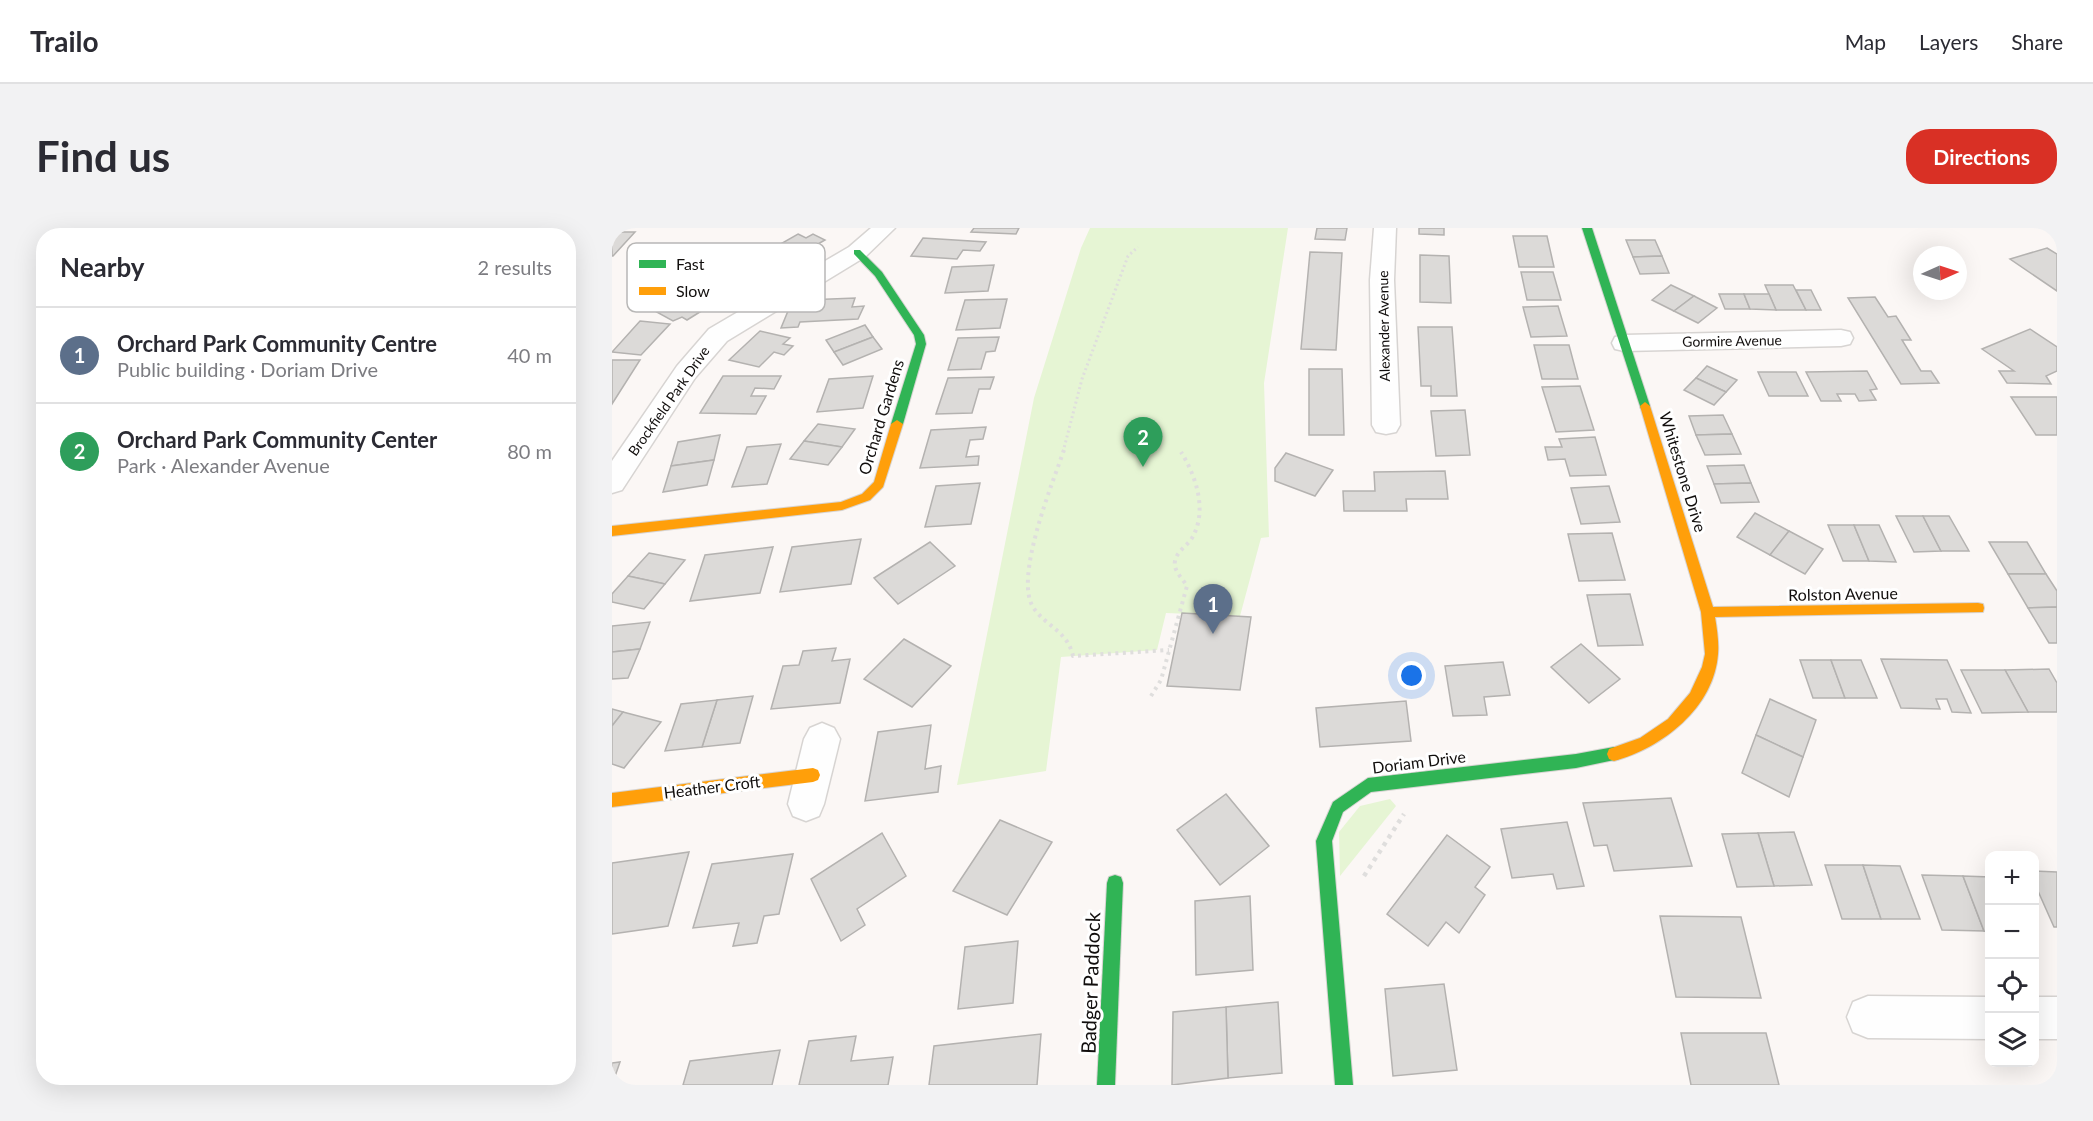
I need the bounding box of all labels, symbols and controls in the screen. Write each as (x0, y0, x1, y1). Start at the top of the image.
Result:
text: Trailo (30, 24, 99, 58)
text: Map (1845, 29, 1886, 54)
text: Layers (1919, 29, 1978, 54)
text: Share (2011, 29, 2063, 54)
button: Directions (1906, 129, 2057, 184)
text: Find us (36, 131, 170, 181)
legend (627, 243, 825, 312)
north arrow (1913, 246, 1967, 300)
text: Nearby (60, 251, 145, 283)
text: Fast (676, 254, 705, 273)
text: 2 results (477, 255, 552, 279)
street label: Alexander Avenue (1374, 270, 1393, 382)
text: Slow (676, 281, 710, 300)
text: Orchard Park Community Centre (117, 330, 437, 357)
street label: Gormire Avenue (1682, 331, 1782, 350)
text: 1 (74, 343, 85, 367)
text: 40 m (507, 343, 552, 367)
street label: Brockfield Park Drive (624, 343, 713, 459)
text: Public building · Doriam Drive (117, 357, 378, 381)
street label: Orchard Gardens (854, 357, 907, 477)
street label: Whitestone Drive (1656, 409, 1711, 534)
pin: 2 (1124, 418, 1162, 467)
text: Orchard Park Community Center (117, 426, 437, 453)
text: 2 (74, 439, 85, 463)
text: 80 m (507, 439, 552, 463)
text: Park · Alexander Avenue (117, 453, 330, 477)
street label: Rolston Avenue (1788, 583, 1898, 604)
pin: 1 (1194, 584, 1232, 634)
your location (1397, 661, 1426, 690)
street label: Doriam Drive (1371, 746, 1467, 777)
street label: Heather Croft (663, 771, 761, 802)
map controls (1985, 851, 2039, 1067)
button: + (1985, 851, 2039, 905)
button: − (1985, 905, 2039, 959)
street label: Badger Paddock (1076, 911, 1104, 1054)
button: locate (1985, 959, 2039, 1013)
button: layers (1985, 1013, 2039, 1067)

